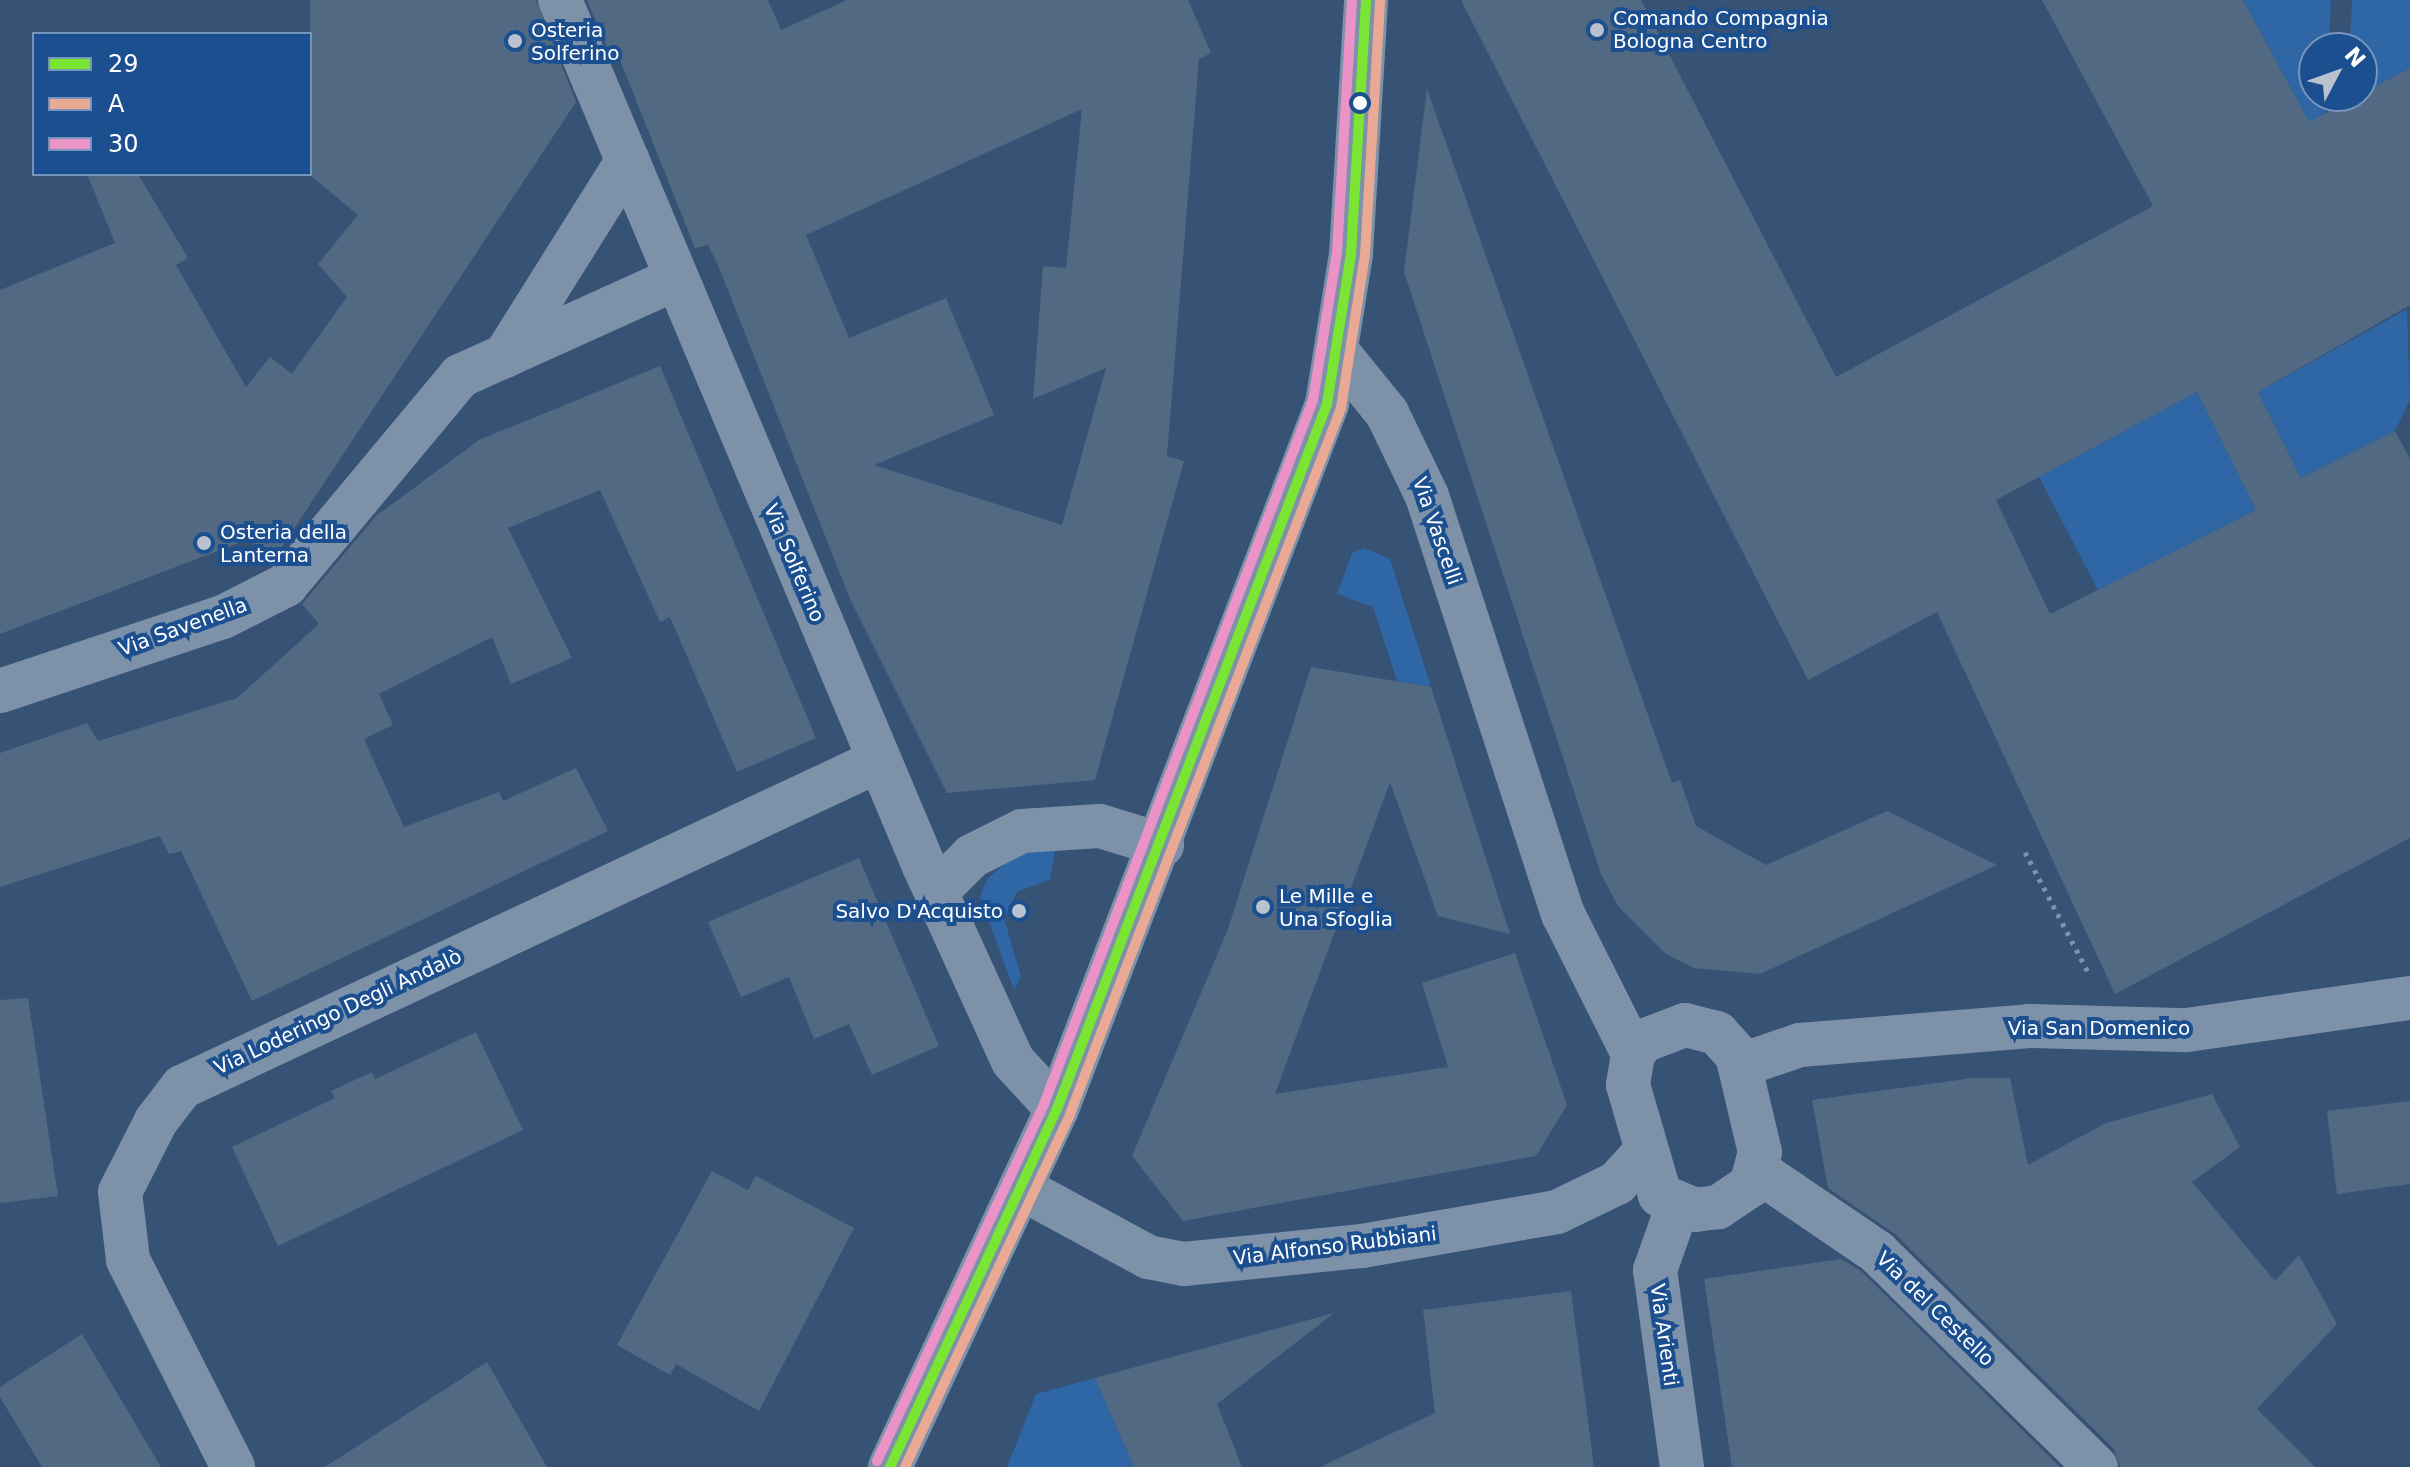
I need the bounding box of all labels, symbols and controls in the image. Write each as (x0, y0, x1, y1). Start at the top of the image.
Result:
place label: Comando Compagnia Bologna Centro (1613, 6, 1829, 53)
place label: Osteria Solferino (531, 18, 620, 65)
marker: Comando Compagnia Bologna Centro (1588, 21, 1606, 39)
legend (32, 32, 312, 176)
marker: Osteria Solferino (506, 32, 524, 50)
north arrow (2298, 32, 2378, 112)
text: N (2339, 42, 2370, 72)
text: 29 (108, 50, 139, 78)
text: A (108, 90, 124, 118)
unlabelled marker (1352, 95, 1368, 111)
text: 30 (108, 130, 139, 158)
street label: Via Vascelli (1407, 474, 1467, 588)
street label: Via Solferino (758, 500, 830, 626)
place label: Osteria della Lanterna (220, 520, 347, 567)
marker: Osteria della Lanterna (195, 534, 213, 552)
street label: Via Savenella (116, 593, 250, 661)
place label: Le Mille e Una Sfoglia (1279, 884, 1393, 931)
marker: Le Mille e Una Sfoglia (1254, 898, 1272, 916)
place label: Salvo D'Acquisto (835, 899, 1003, 923)
marker: Salvo D'Acquisto (1010, 902, 1028, 920)
street label: Via Loderingo Degli Andalò (211, 944, 465, 1080)
street label: Via San Domenico (2008, 1016, 2190, 1040)
street label: Via Alfonso Rubbiani (1232, 1222, 1438, 1270)
street label: Via del Cestello (1871, 1247, 1999, 1371)
street label: Via Arienti (1645, 1282, 1683, 1388)

